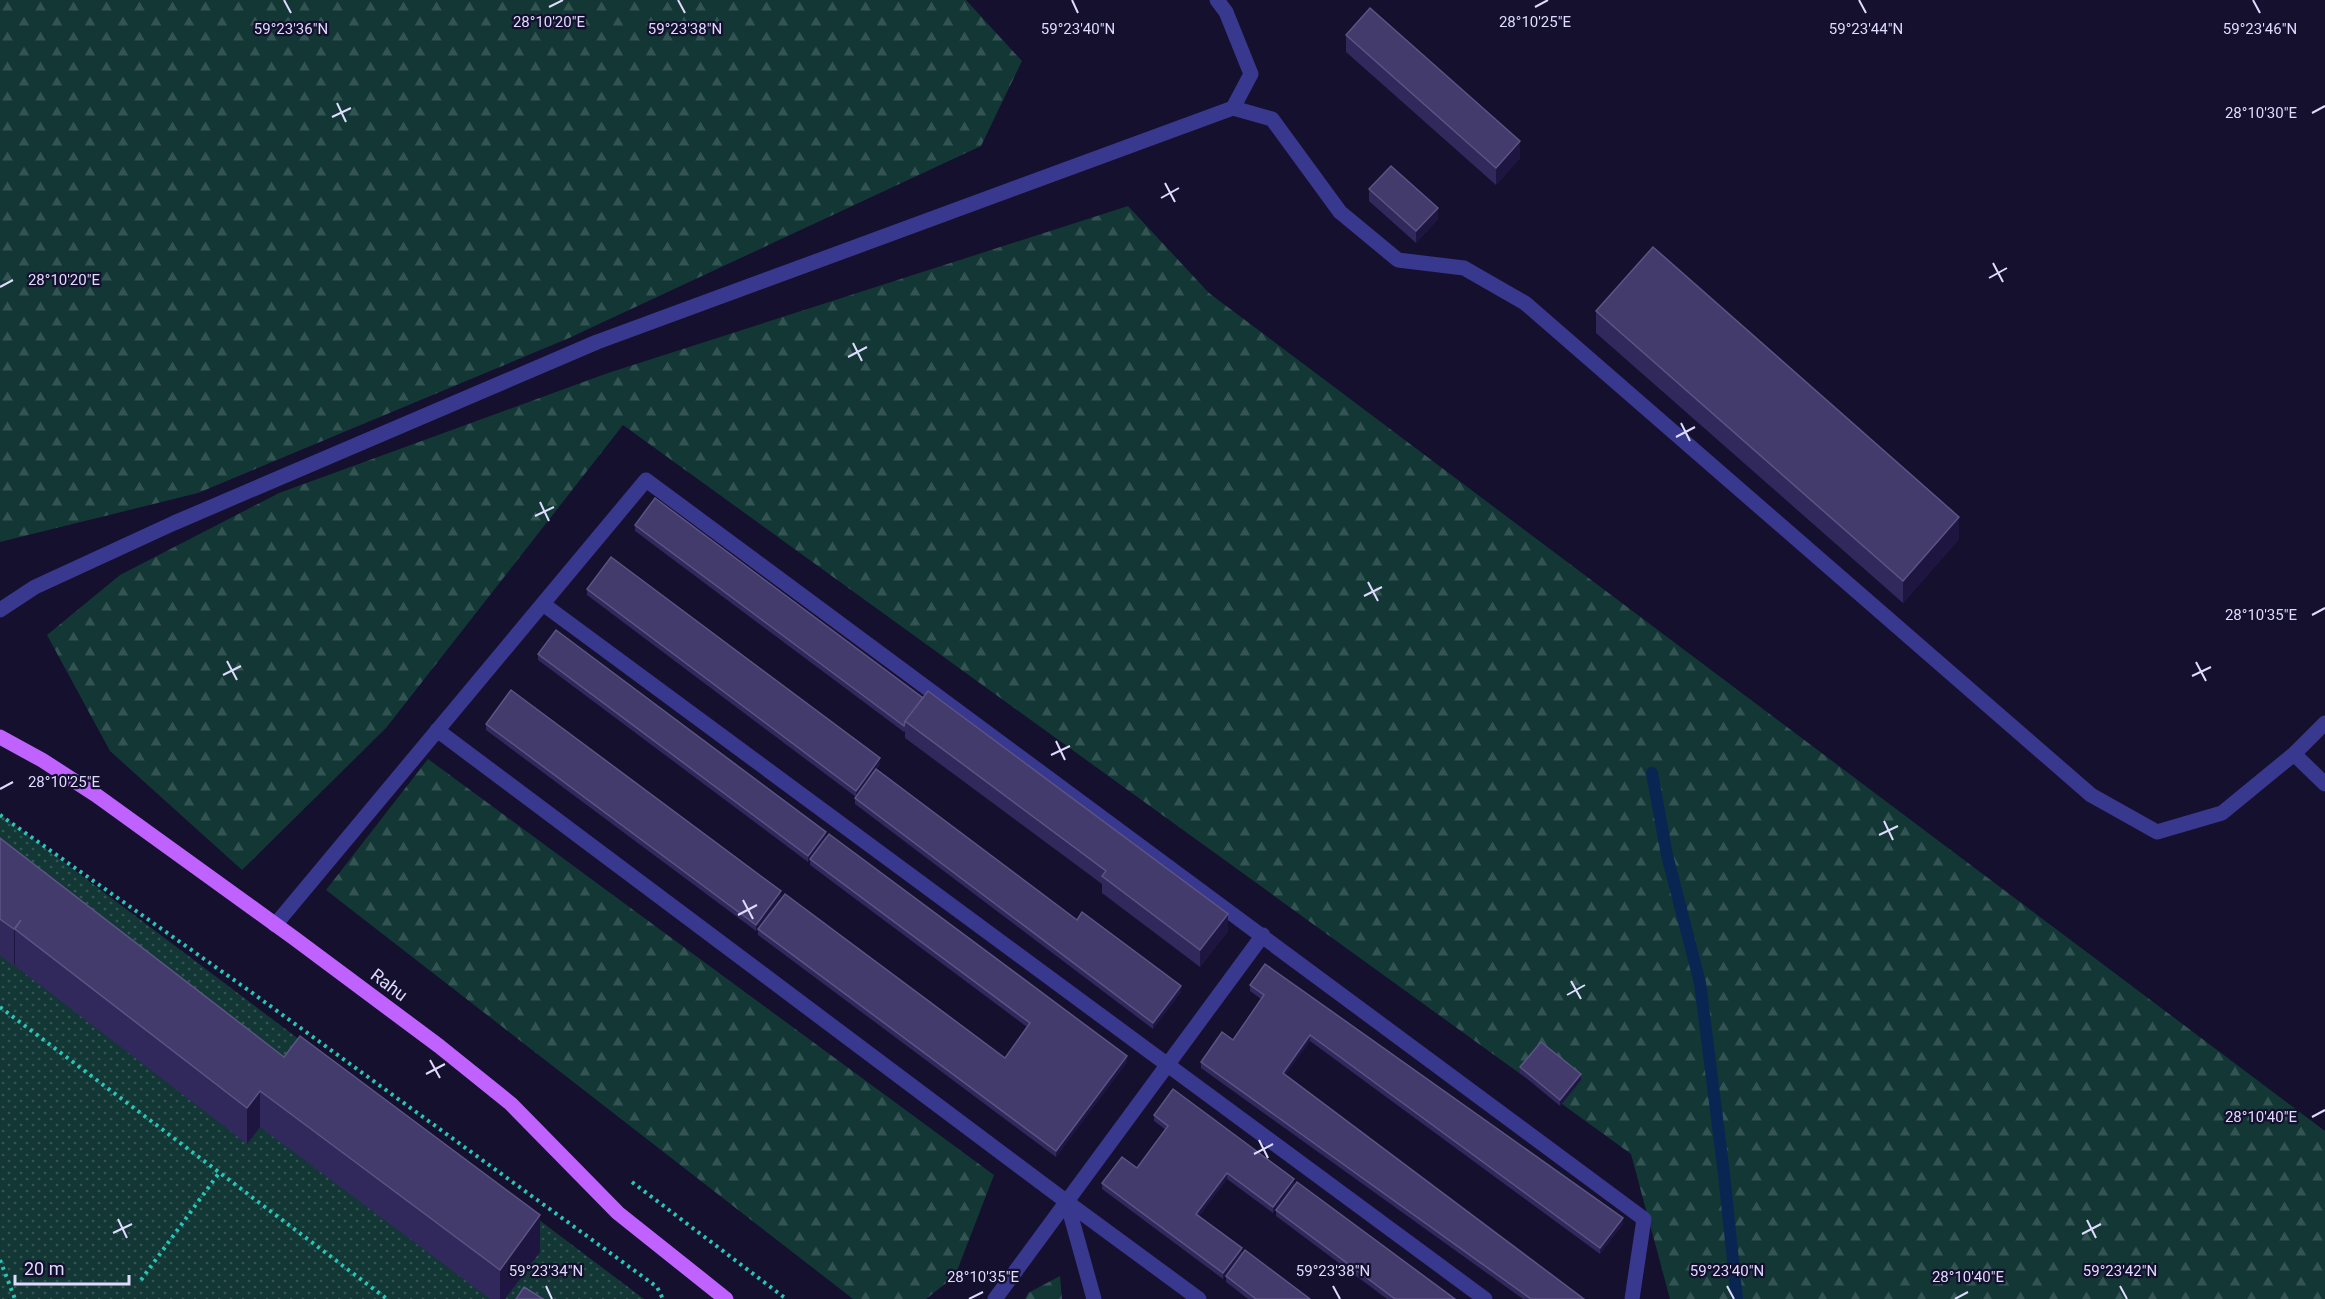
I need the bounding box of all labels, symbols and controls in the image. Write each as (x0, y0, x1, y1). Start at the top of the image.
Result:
text: 28°10'20"E (513, 13, 586, 31)
text: 28°10'25"E (1499, 13, 1572, 31)
text: 59°23'36"N (254, 20, 328, 38)
text: 59°23'38"N (648, 20, 722, 38)
text: 59°23'40"N (1041, 20, 1115, 38)
text: 59°23'44"N (1829, 20, 1903, 38)
text: 59°23'46"N (2223, 20, 2297, 38)
text: 28°10'30"E (2225, 104, 2298, 122)
text: 28°10'20"E (28, 271, 101, 289)
text: 28°10'35"E (2225, 606, 2298, 624)
text: 28°10'25"E (28, 773, 101, 791)
street label: Rahu (367, 964, 412, 1005)
text: 28°10'40"E (2225, 1108, 2298, 1126)
scale bar (15, 1248, 129, 1286)
text: 20 m (24, 1258, 64, 1279)
text: 59°23'34"N (509, 1262, 583, 1280)
text: 59°23'38"N (1296, 1262, 1370, 1280)
text: 59°23'40"N (1690, 1262, 1764, 1280)
text: 59°23'42"N (2083, 1262, 2157, 1280)
text: 28°10'35"E (947, 1268, 1020, 1286)
text: 28°10'40"E (1932, 1268, 2005, 1286)

